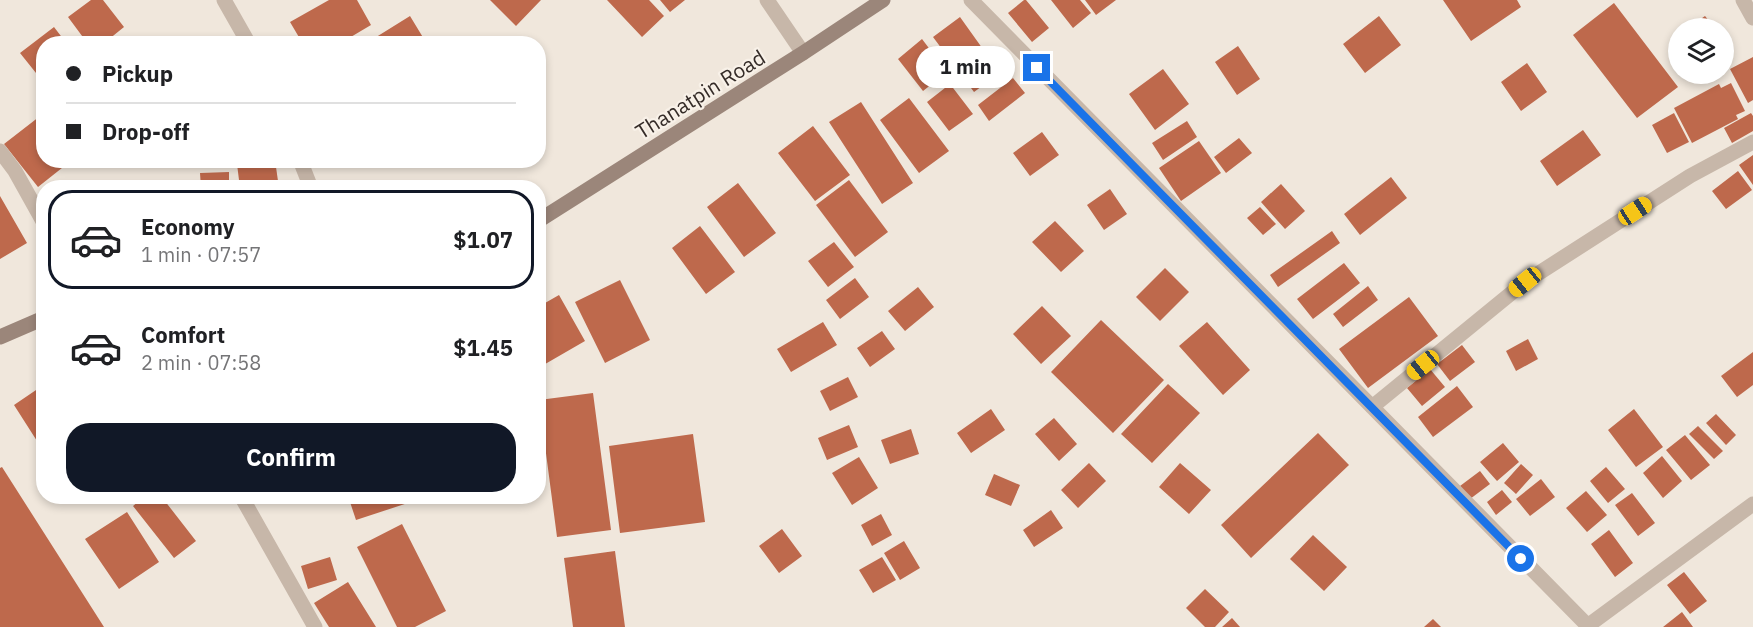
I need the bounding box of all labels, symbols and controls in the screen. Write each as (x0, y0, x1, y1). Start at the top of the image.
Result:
map controls (1668, 18, 1734, 84)
button: layers (1668, 18, 1734, 84)
street label: Thanatpin Road (630, 43, 770, 145)
callout: 1 min (917, 47, 1016, 89)
text: 1 min (939, 53, 992, 80)
route end (1023, 54, 1050, 81)
text: Pickup (102, 59, 173, 88)
text: Drop-off (102, 117, 189, 146)
car (1615, 194, 1655, 228)
text: Economy (141, 212, 235, 241)
icon: car (69, 213, 123, 267)
text: $1.07 (453, 225, 513, 254)
text: 1 min · 07:57 (141, 241, 261, 268)
car (1505, 264, 1545, 300)
text: Comfort (141, 320, 225, 349)
icon: car (69, 321, 123, 375)
text: $1.45 (453, 333, 513, 362)
car (1403, 347, 1443, 383)
text: 2 min · 07:58 (141, 349, 261, 376)
button: Confirm (66, 423, 516, 492)
route start (1507, 545, 1534, 572)

